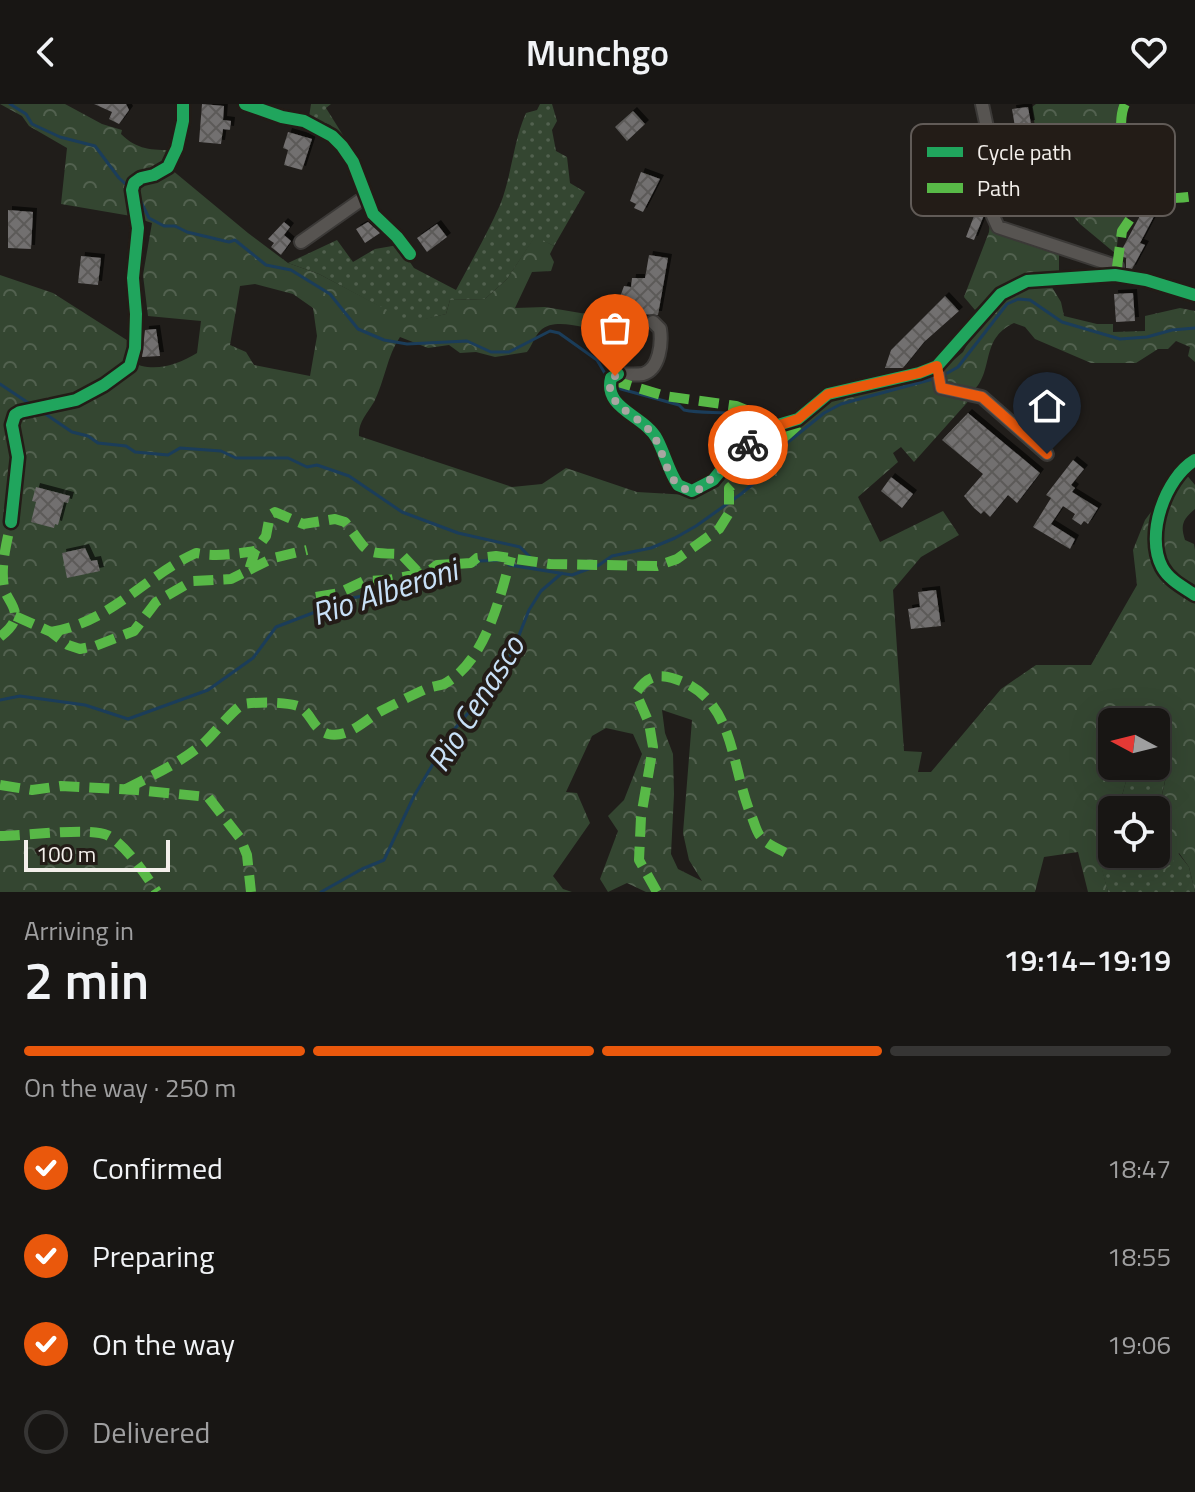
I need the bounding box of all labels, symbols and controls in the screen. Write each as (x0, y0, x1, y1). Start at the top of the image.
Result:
text: Munchgo (526, 25, 669, 80)
icon: back (24, 30, 68, 74)
icon: heart (1127, 30, 1171, 74)
legend (911, 124, 1175, 216)
text: Cycle path (977, 135, 1072, 169)
text: Path (977, 171, 1021, 205)
pin (581, 294, 649, 376)
icon: bag (593, 306, 637, 350)
pin (1013, 372, 1081, 454)
icon: home (1025, 384, 1069, 428)
courier (708, 405, 788, 485)
icon: bike (726, 423, 770, 467)
water label: Rio Alberoni (305, 544, 466, 637)
water label: Rio Cenasco (414, 625, 536, 780)
north arrow (1098, 708, 1170, 780)
map controls (1098, 708, 1170, 868)
button: locate (1098, 796, 1170, 868)
scale bar (24, 836, 170, 872)
text: 100 m (36, 837, 96, 871)
text: Arriving in (24, 911, 134, 950)
text: 19:14–19:19 (1004, 937, 1171, 983)
text: 2 min (24, 940, 149, 1019)
text: On the way · 250 m (24, 1068, 236, 1107)
text: Confirmed (92, 1145, 223, 1191)
icon: check (24, 1146, 68, 1190)
text: 18:47 (1107, 1149, 1171, 1188)
text: Preparing (92, 1233, 214, 1279)
icon: check (24, 1234, 68, 1278)
text: 18:55 (1107, 1237, 1171, 1276)
text: On the way (92, 1321, 235, 1367)
icon: check (24, 1322, 68, 1366)
text: 19:06 (1107, 1325, 1171, 1364)
text: Delivered (92, 1409, 210, 1455)

